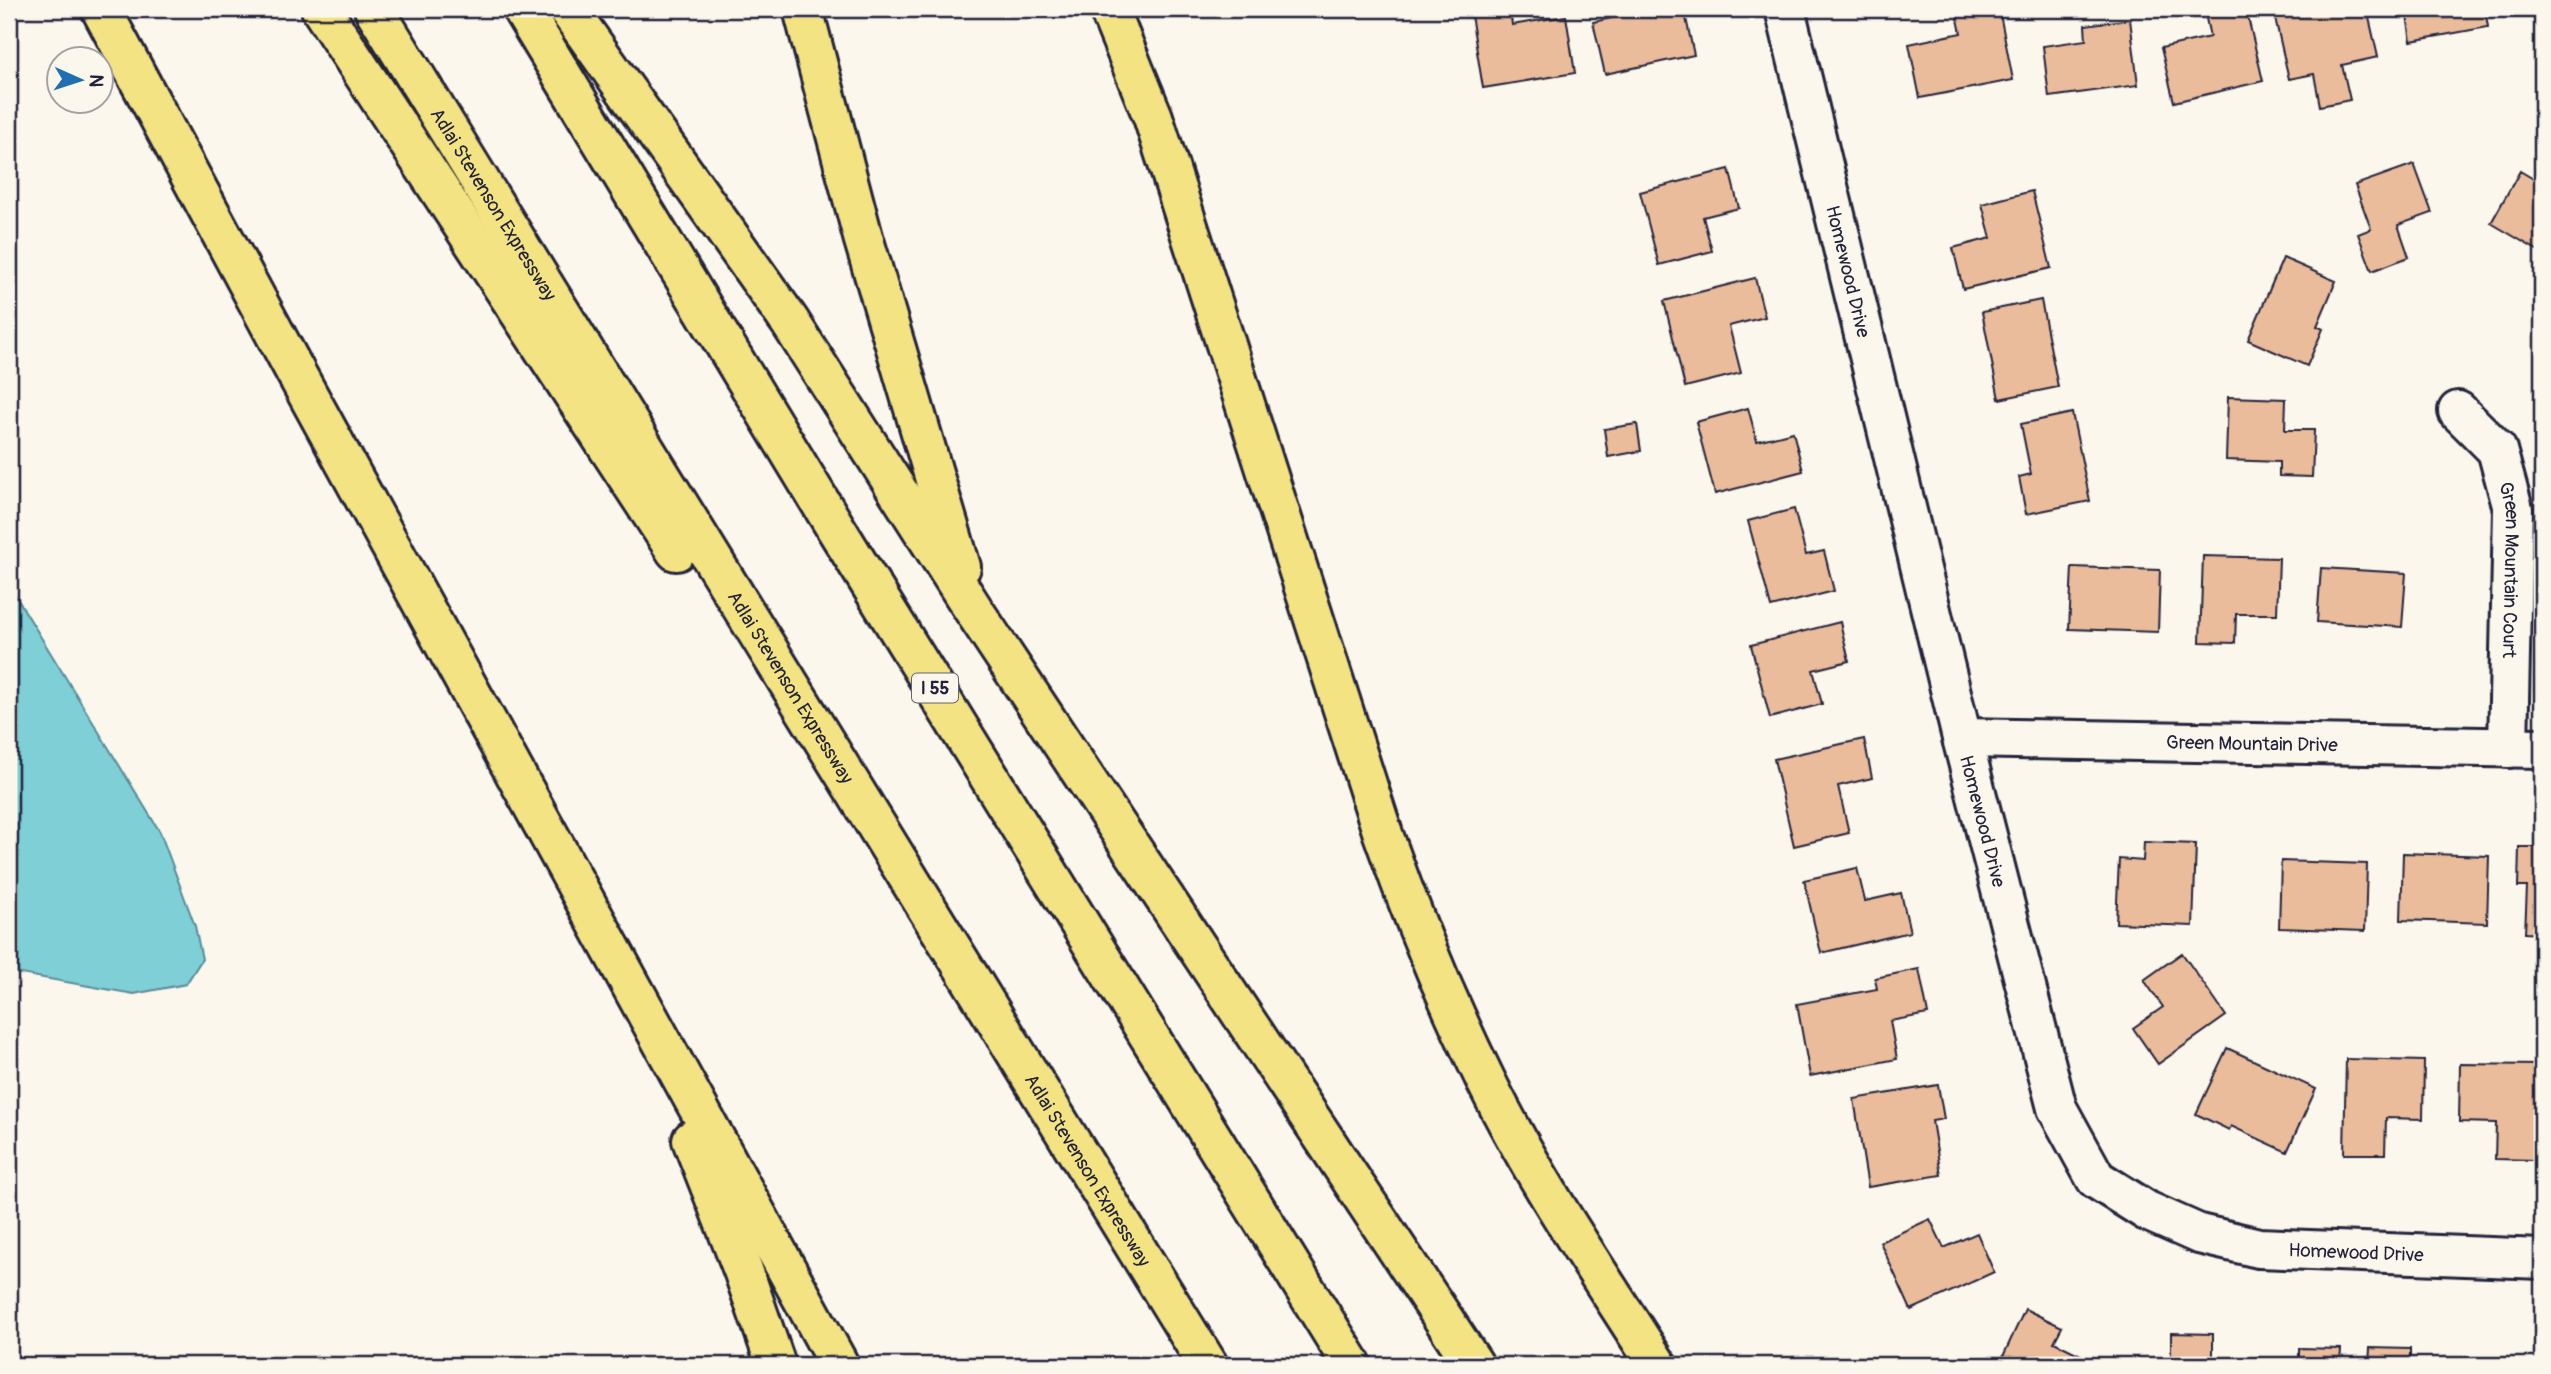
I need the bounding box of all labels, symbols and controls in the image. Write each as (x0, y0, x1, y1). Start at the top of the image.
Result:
north arrow (46, 46, 116, 116)
text: N (84, 74, 108, 88)
street label: Adlai Stevenson Expressway (425, 104, 561, 305)
street label: Homewood Drive (1820, 203, 1875, 341)
street label: Green Mountain Court (2493, 479, 2524, 659)
street label: Adlai Stevenson Expressway (722, 587, 859, 788)
road number: I 55 (912, 674, 958, 702)
street label: Green Mountain Drive (2166, 731, 2339, 757)
street label: Homewood Drive (1954, 753, 2011, 890)
street label: Adlai Stevenson Expressway (1019, 1070, 1156, 1271)
street label: Homewood Drive (2288, 1238, 2425, 1267)

